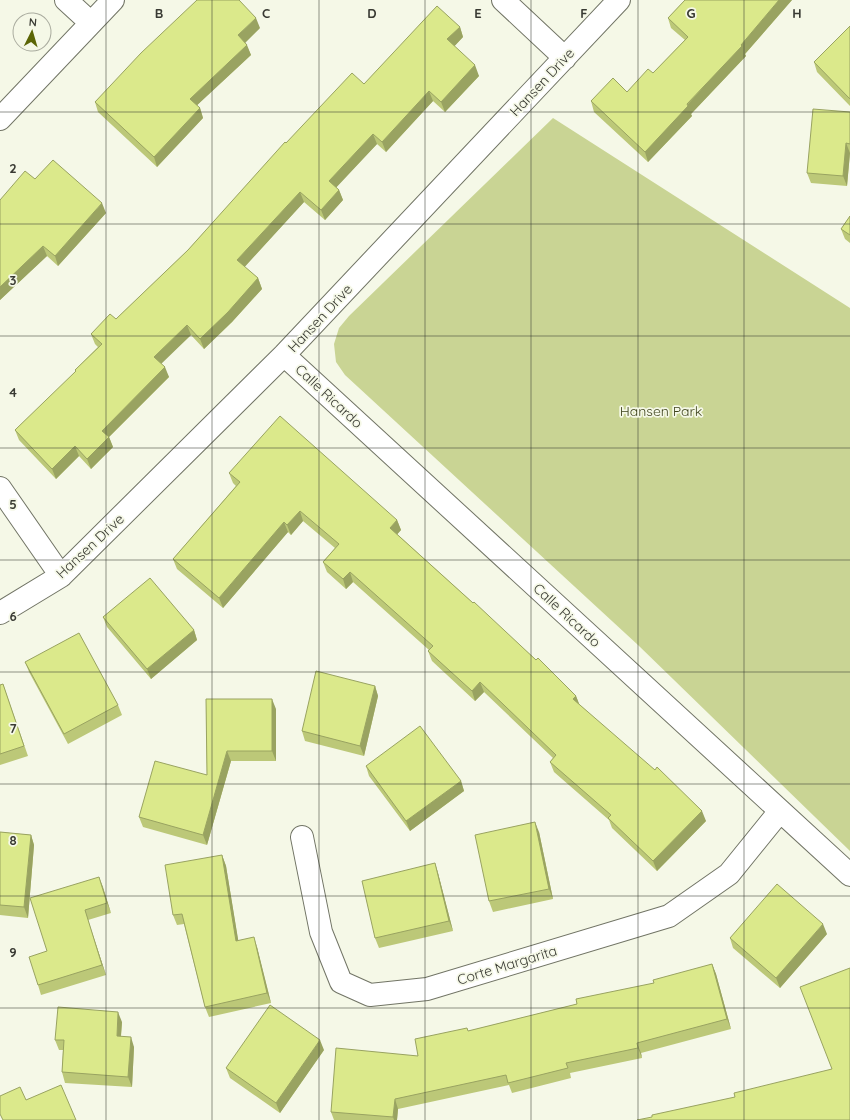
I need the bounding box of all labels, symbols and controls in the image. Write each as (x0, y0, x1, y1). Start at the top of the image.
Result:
text: B (155, 5, 163, 21)
text: C (262, 5, 270, 21)
text: D (367, 5, 377, 21)
text: E (474, 5, 482, 21)
text: F (580, 5, 588, 21)
text: G (686, 5, 696, 21)
text: H (792, 5, 802, 21)
north arrow (12, 12, 52, 52)
text: N (28, 15, 38, 29)
street label: Hansen Drive (506, 44, 578, 120)
text: 2 (9, 160, 17, 176)
text: 3 (10, 272, 17, 288)
street label: Hansen Drive (284, 280, 356, 356)
street label: Calle Ricardo (291, 360, 367, 432)
text: 4 (9, 384, 17, 400)
park label: Hansen Park (620, 402, 702, 420)
text: 5 (9, 496, 17, 512)
street label: Hansen Drive (52, 510, 128, 582)
street label: Calle Ricardo (529, 579, 605, 651)
text: 6 (9, 608, 17, 624)
text: 7 (9, 720, 17, 736)
text: 8 (9, 832, 17, 848)
street label: Corte Margarita (455, 941, 559, 989)
text: 9 (9, 944, 17, 960)

